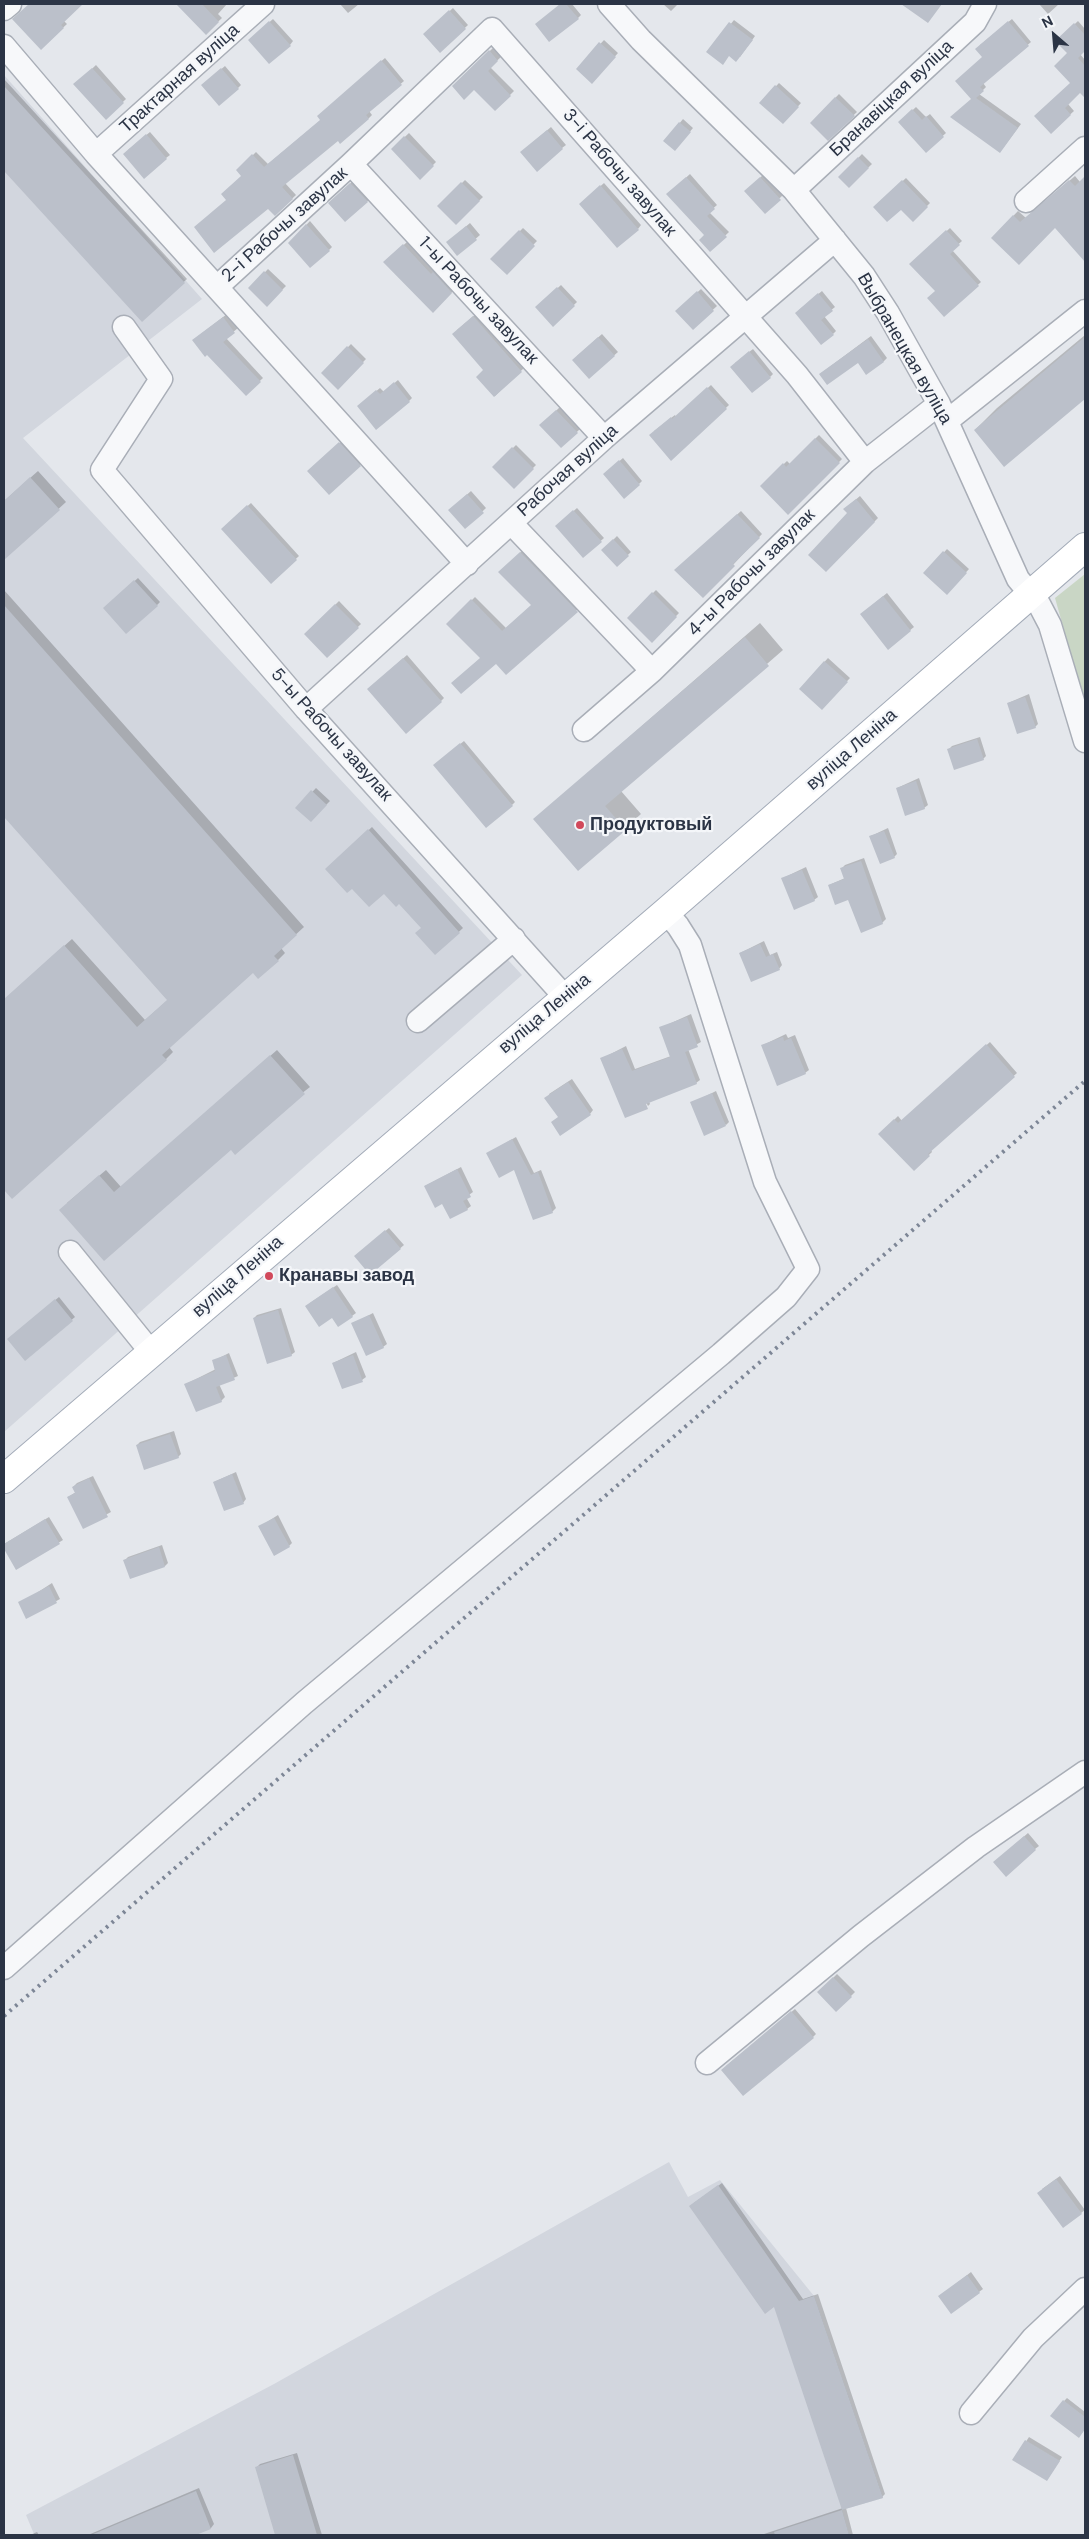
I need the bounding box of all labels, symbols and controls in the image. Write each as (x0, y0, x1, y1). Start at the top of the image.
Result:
north arrow (1029, 10, 1079, 60)
text: N (1039, 11, 1056, 32)
street label: Трактарная вуліца (116, 20, 244, 138)
street label: Бранавіцкая вуліца (826, 36, 958, 162)
street label: 3-і Рабочы завулак (558, 105, 680, 241)
street label: 2-і Рабочы завулак (218, 163, 352, 287)
street label: 1-ы Рабочы завулак (414, 233, 542, 369)
street label: Выбранецкая вуліца (852, 270, 956, 428)
street label: Рабочая вуліца (513, 420, 623, 522)
street label: 4-ы Рабочы завулак (684, 505, 820, 641)
street label: 5-ы Рабочы завулак (266, 664, 396, 806)
street label: вуліца Леніна (802, 705, 902, 795)
place label: Продуктовый (590, 814, 712, 836)
marker: Продуктовый (574, 819, 586, 831)
street label: вуліца Леніна (495, 969, 595, 1059)
street label: вуліца Леніна (188, 1232, 288, 1322)
place label: Кранавы завод (279, 1265, 414, 1287)
marker: Кранавы завод (263, 1270, 275, 1282)

